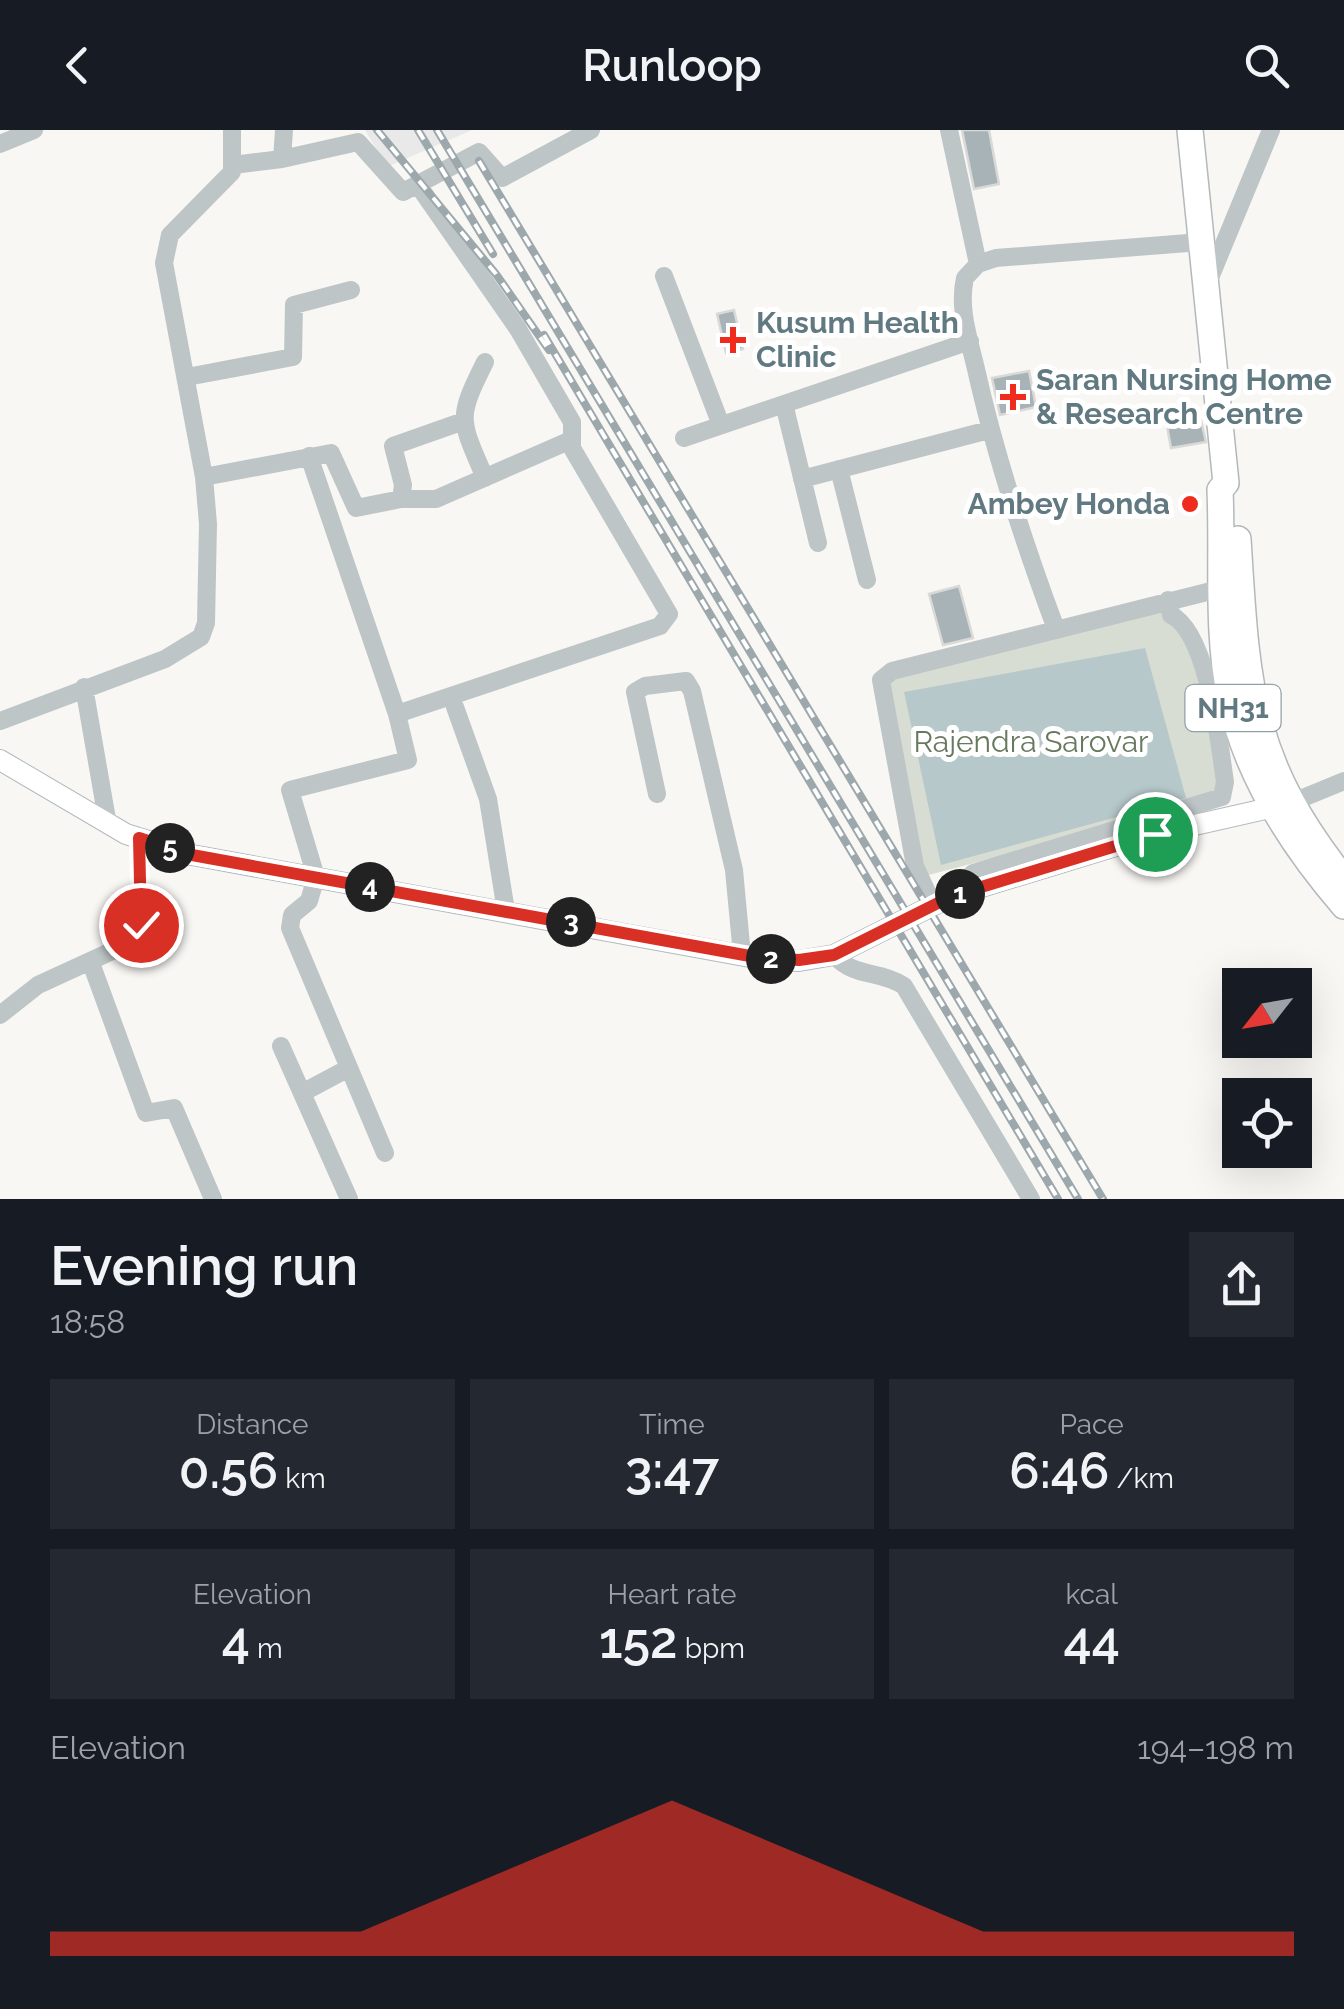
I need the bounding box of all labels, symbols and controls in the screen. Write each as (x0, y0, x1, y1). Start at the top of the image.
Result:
icon: back (50, 38, 105, 93)
icon: search (1239, 38, 1294, 93)
text: Runloop (582, 39, 762, 92)
place label: Kusum Health Clinic (756, 305, 959, 374)
marker: Kusum Health Clinic (720, 327, 746, 353)
place label: Saran Nursing Home & Research Centre (1036, 362, 1332, 431)
marker: Saran Nursing Home & Research Centre (1000, 384, 1026, 410)
place label: Ambey Honda (968, 486, 1170, 521)
marker: Ambey Honda (1179, 493, 1201, 515)
road number: NH31 (1186, 685, 1280, 731)
park label: Rajendra Sarovar (913, 724, 1149, 759)
pin (1113, 792, 1198, 877)
icon: arrive (1128, 807, 1183, 862)
pin: 5 (145, 823, 195, 873)
text: 5 (162, 831, 178, 864)
pin: 4 (345, 862, 395, 912)
pin: 1 (935, 869, 985, 919)
text: 4 (362, 870, 378, 903)
text: 1 (953, 877, 967, 910)
pin (99, 883, 184, 968)
pin: 3 (546, 897, 596, 947)
icon: check (114, 898, 169, 953)
text: 3 (563, 905, 579, 938)
pin: 2 (746, 934, 796, 984)
text: 2 (763, 942, 779, 975)
north arrow (1222, 968, 1312, 1058)
map controls (1222, 968, 1312, 1168)
button: locate (1222, 1078, 1312, 1168)
button: share (1189, 1232, 1294, 1337)
text: Evening run (50, 1233, 358, 1298)
text: 18:58 (50, 1303, 125, 1340)
text: Distance (196, 1408, 308, 1441)
text: Time (639, 1408, 705, 1441)
text: Pace (1060, 1408, 1124, 1441)
text: 0.56 (179, 1441, 278, 1500)
text: 3:47 (625, 1441, 719, 1500)
text: 6:46 (1009, 1441, 1109, 1500)
text: km (278, 1462, 326, 1495)
text: /km (1109, 1462, 1174, 1495)
text: Elevation (193, 1578, 312, 1611)
text: Heart rate (608, 1578, 736, 1611)
text: kcal (1065, 1578, 1118, 1611)
text: 4 (222, 1611, 250, 1670)
text: 152 (599, 1611, 678, 1670)
text: 44 (1063, 1611, 1120, 1670)
text: m (250, 1632, 283, 1665)
text: bpm (678, 1632, 745, 1665)
text: Elevation (50, 1729, 186, 1766)
text: 194–198 m (1137, 1729, 1294, 1766)

